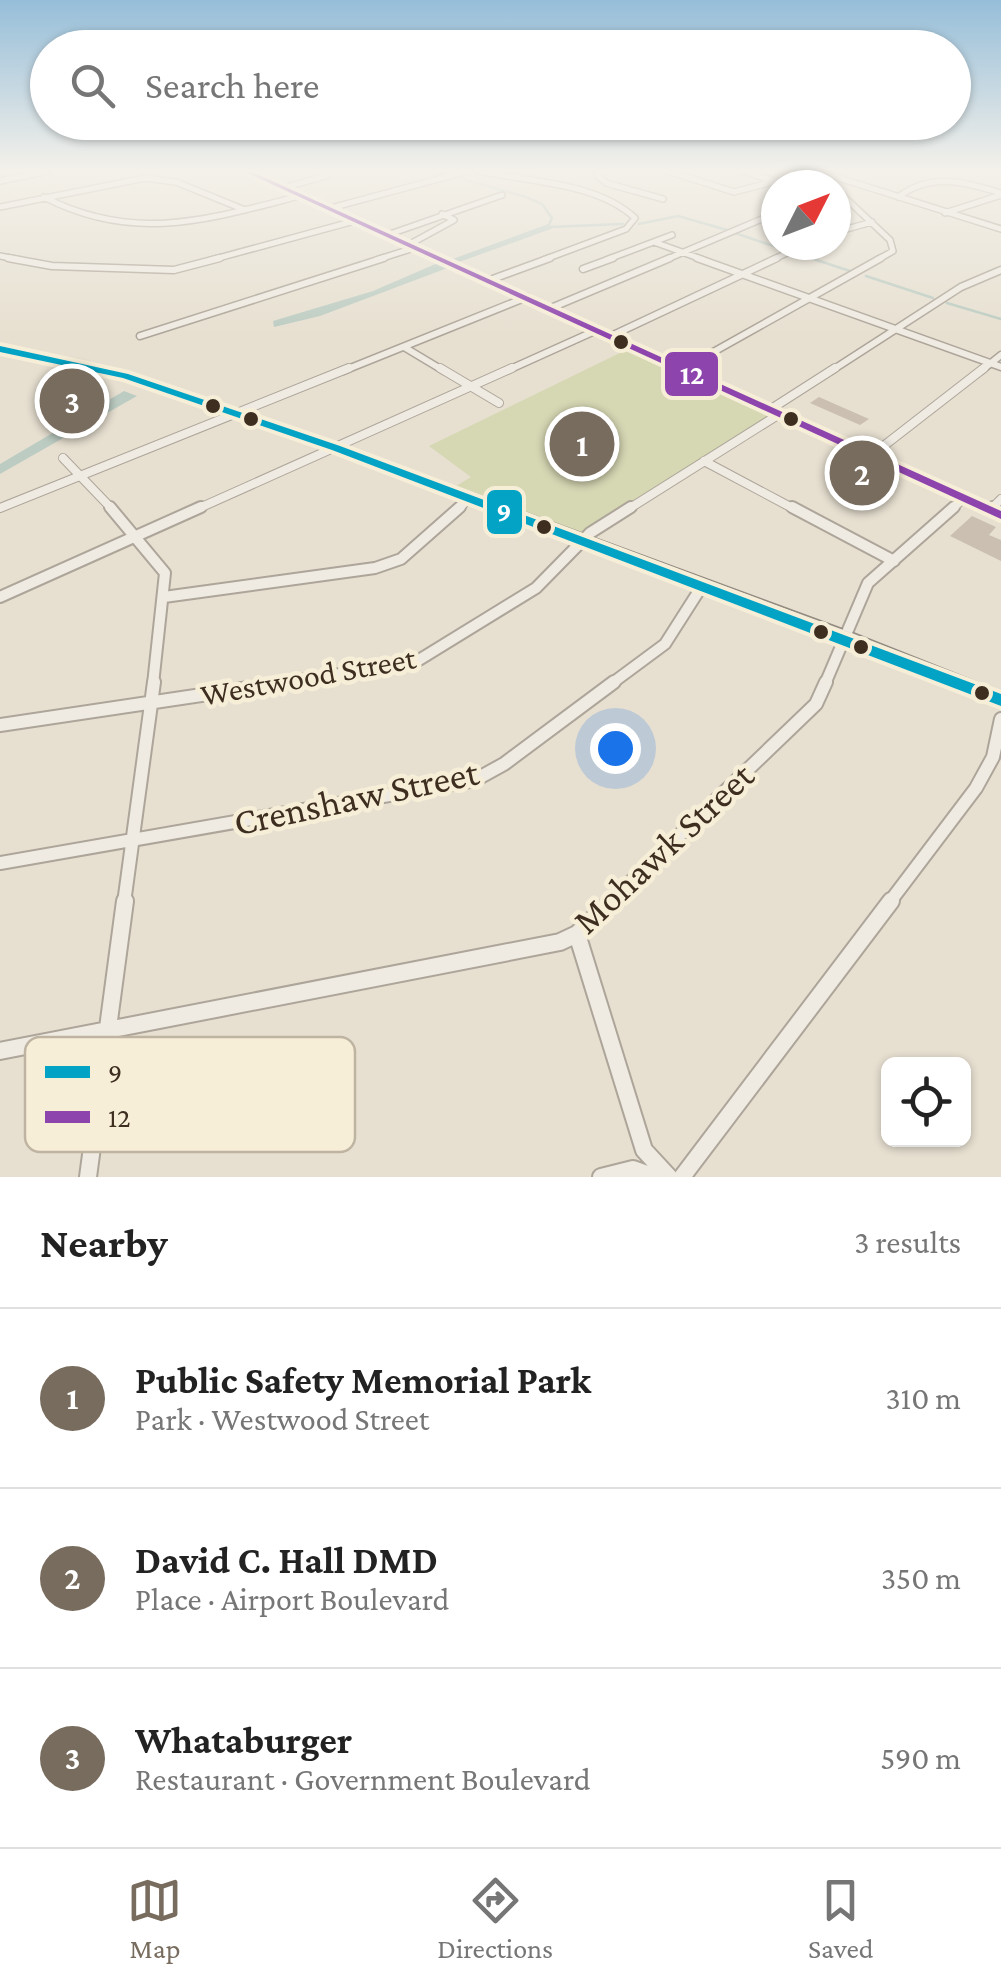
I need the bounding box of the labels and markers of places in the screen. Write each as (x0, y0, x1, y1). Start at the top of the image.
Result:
unlabelled marker (611, 332, 631, 352)
pin: 3 (40, 364, 104, 438)
unlabelled marker (203, 396, 223, 416)
pin: 1 (550, 406, 614, 482)
unlabelled marker (241, 409, 261, 429)
unlabelled marker (781, 409, 801, 429)
pin: 2 (830, 436, 894, 510)
unlabelled marker (534, 517, 554, 537)
unlabelled marker (811, 622, 831, 642)
unlabelled marker (851, 637, 871, 657)
unlabelled marker (972, 683, 992, 703)

